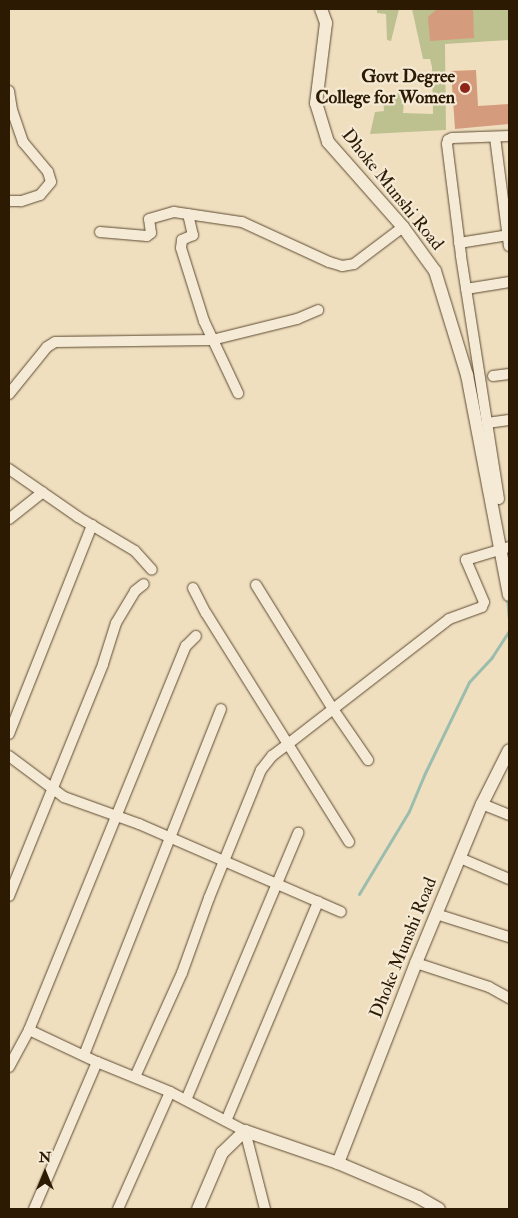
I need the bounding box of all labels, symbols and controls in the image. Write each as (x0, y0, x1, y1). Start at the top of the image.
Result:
place label: Govt Degree College for Women (315, 67, 455, 110)
marker: Govt Degree College for Women (459, 82, 471, 94)
street label: Dhoke Munshi Road (336, 125, 448, 255)
street label: Dhoke Munshi Road (366, 875, 442, 1021)
north arrow (20, 1148, 70, 1198)
text: N (39, 1149, 51, 1166)

